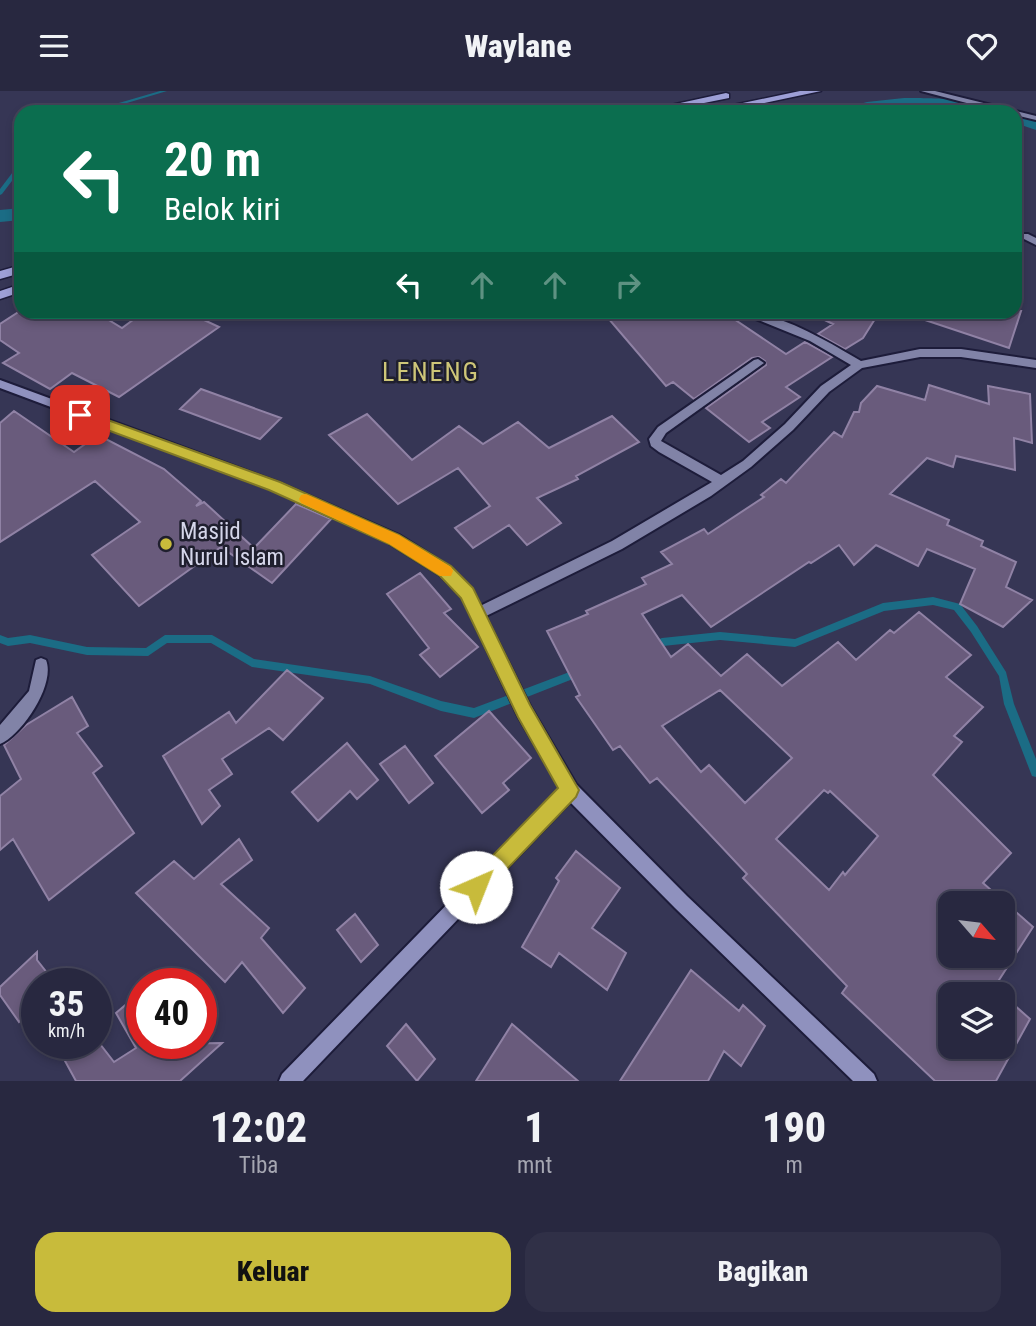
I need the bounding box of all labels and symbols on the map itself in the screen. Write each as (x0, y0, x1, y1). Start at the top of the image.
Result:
district label: LENENG (382, 357, 480, 387)
pin (50, 385, 110, 445)
place label: Masjid Nurul Islam (180, 518, 284, 571)
marker: Masjid Nurul Islam (158, 536, 174, 552)
position arrow (439, 850, 513, 924)
north arrow (938, 891, 1015, 968)
speed limit sign: 40 (126, 968, 217, 1059)

